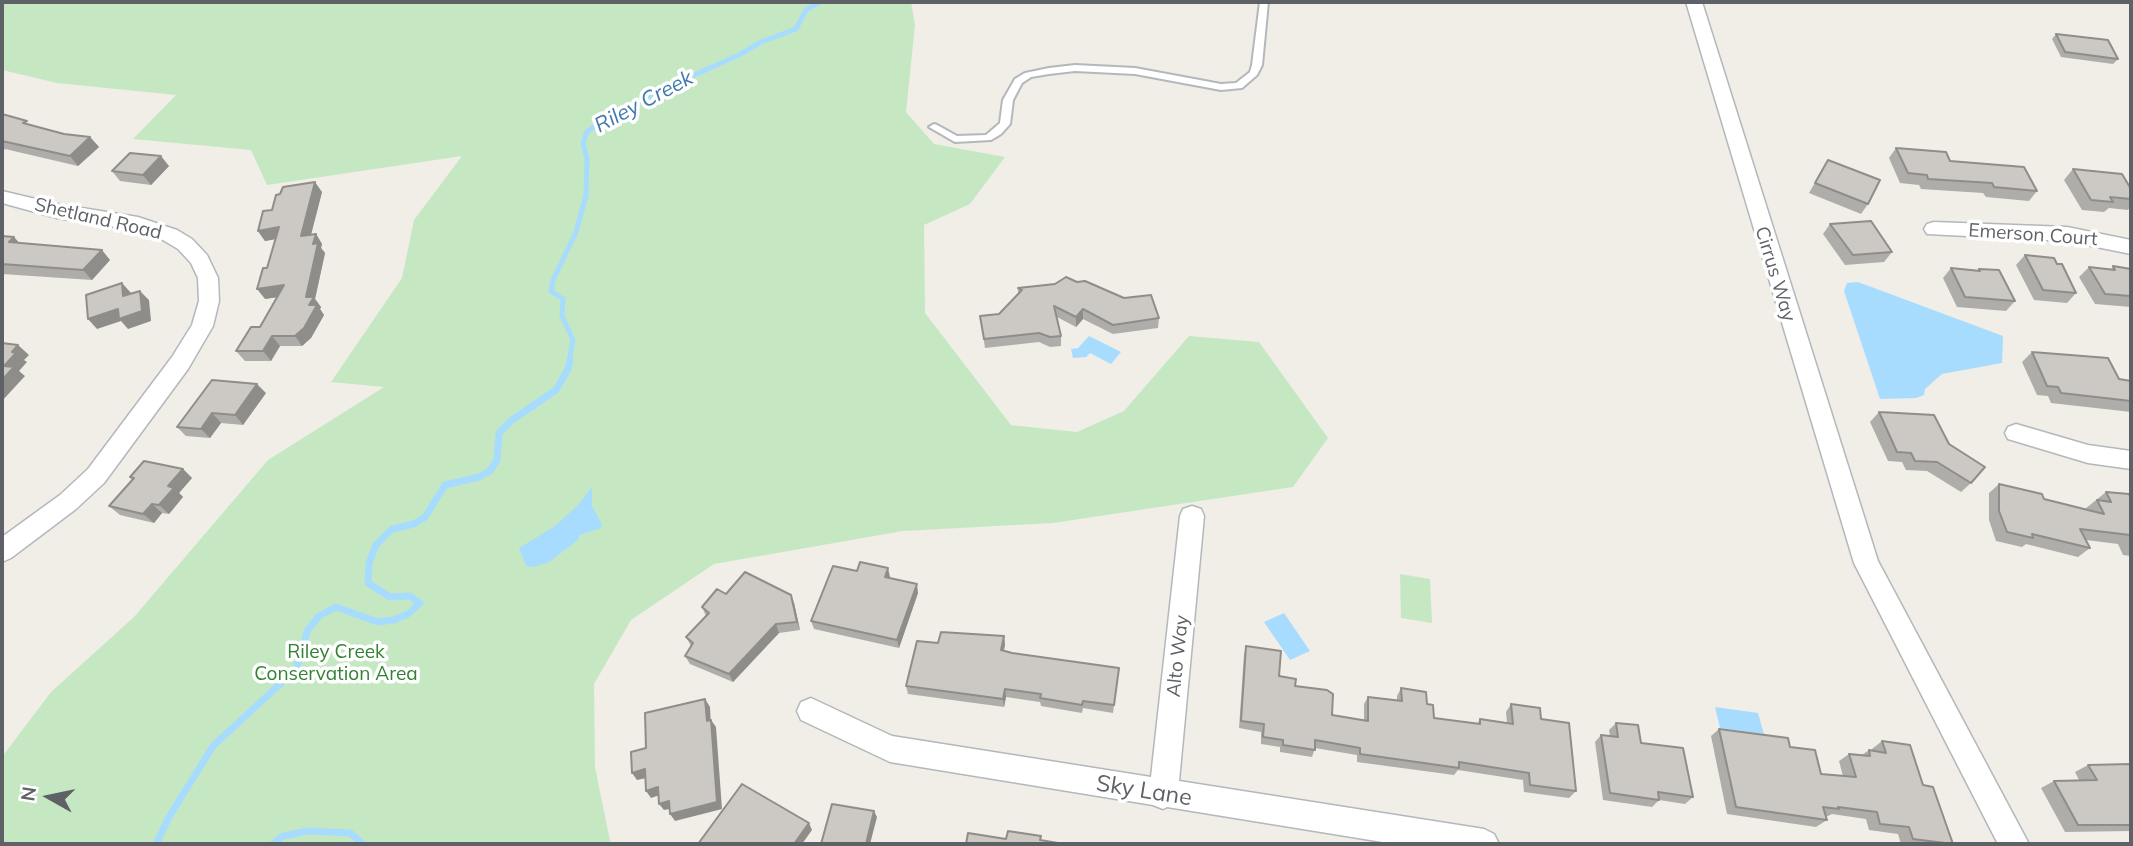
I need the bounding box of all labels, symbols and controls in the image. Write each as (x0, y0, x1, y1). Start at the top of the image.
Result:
water label: Riley Creek (590, 66, 698, 138)
street label: Shetland Road (32, 193, 164, 245)
street label: Emerson Court (1968, 219, 2098, 251)
street label: Cirrus Way (1750, 224, 1800, 324)
street label: Alto Way (1162, 614, 1194, 698)
park label: Riley Creek Conservation Area (254, 641, 418, 685)
north arrow (14, 762, 84, 832)
street label: Sky Lane (1094, 770, 1194, 812)
text: N (15, 785, 41, 803)

